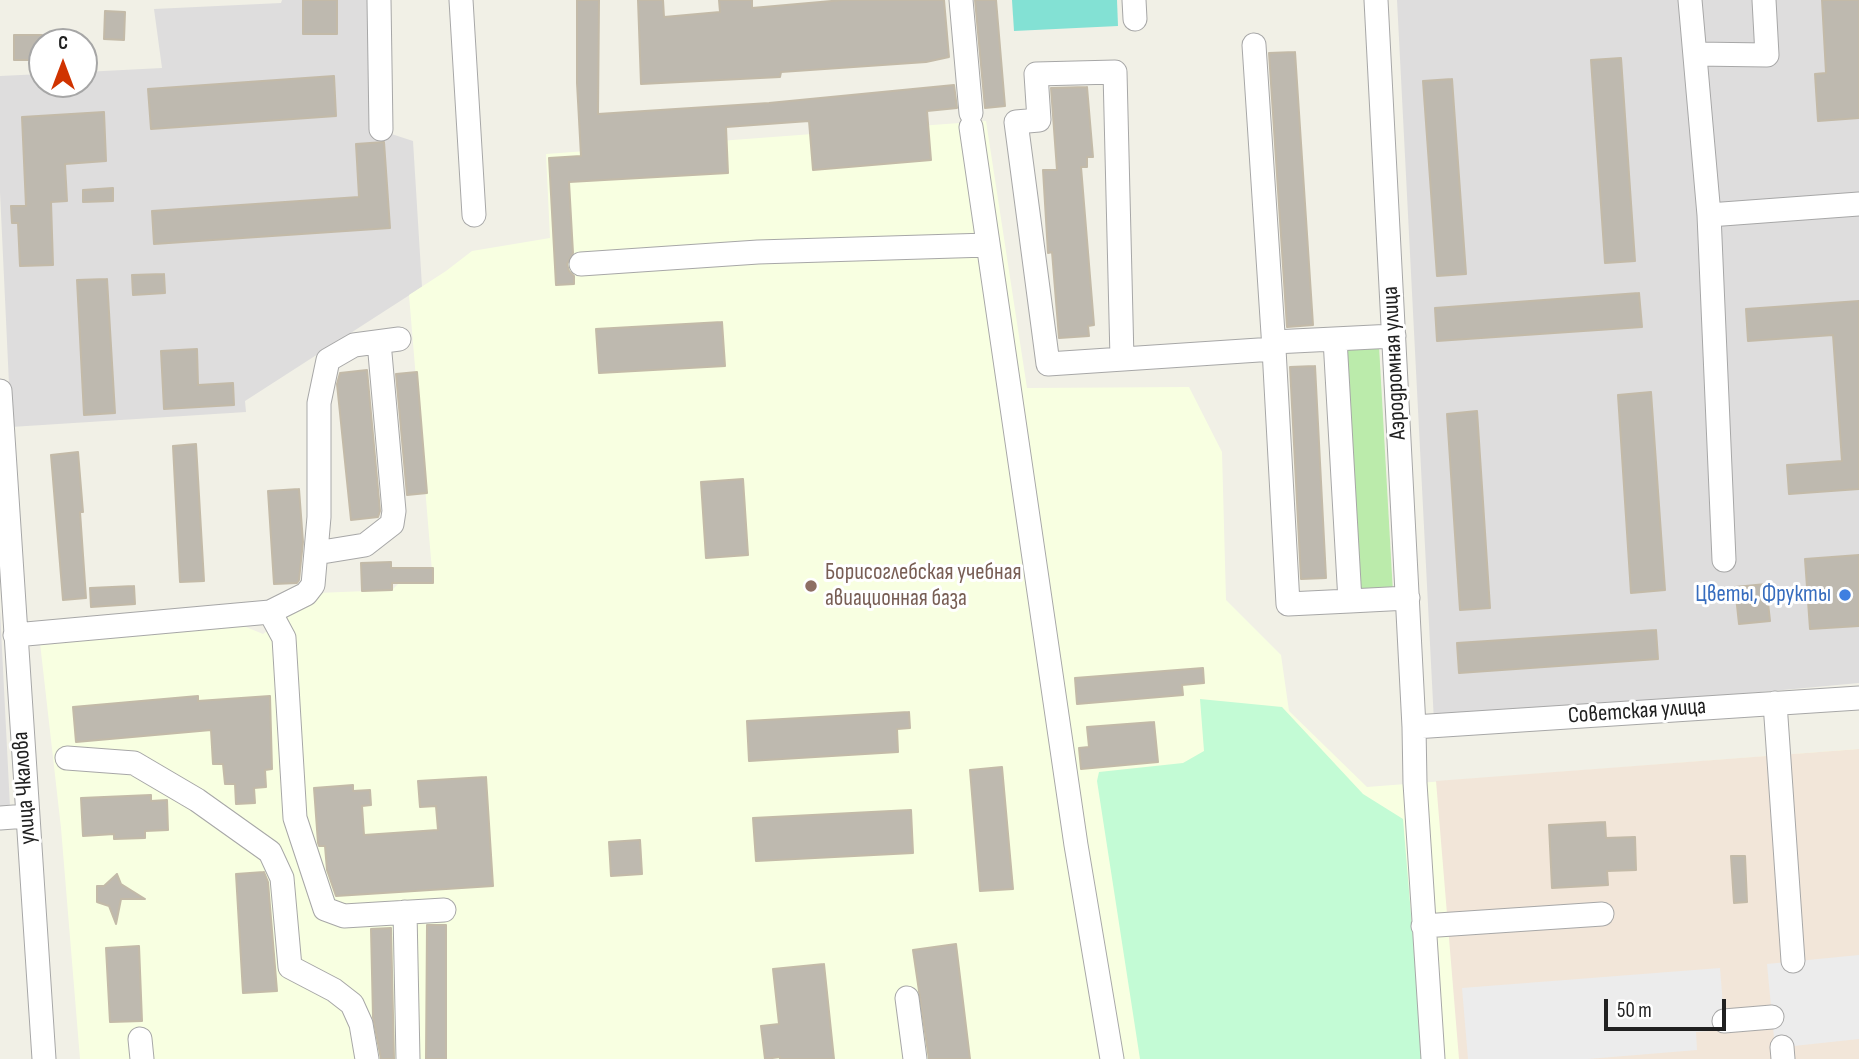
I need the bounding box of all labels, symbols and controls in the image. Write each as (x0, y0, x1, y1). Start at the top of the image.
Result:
north arrow (28, 28, 98, 98)
text: С (58, 32, 68, 55)
street label: Аэродромная улица (1377, 285, 1413, 441)
place label: Борисоглебская учебная авиационная база (825, 559, 1022, 613)
marker: Борисоглебская учебная авиационная база (803, 578, 819, 594)
place label: Цветы, Фрукты (1695, 581, 1831, 609)
marker: Цветы, Фрукты (1837, 587, 1853, 603)
street label: Советская улица (1567, 693, 1707, 731)
street label: улица Чкалова (7, 731, 43, 845)
scale bar (1607, 986, 1730, 1030)
text: 50 m (1617, 998, 1652, 1023)

